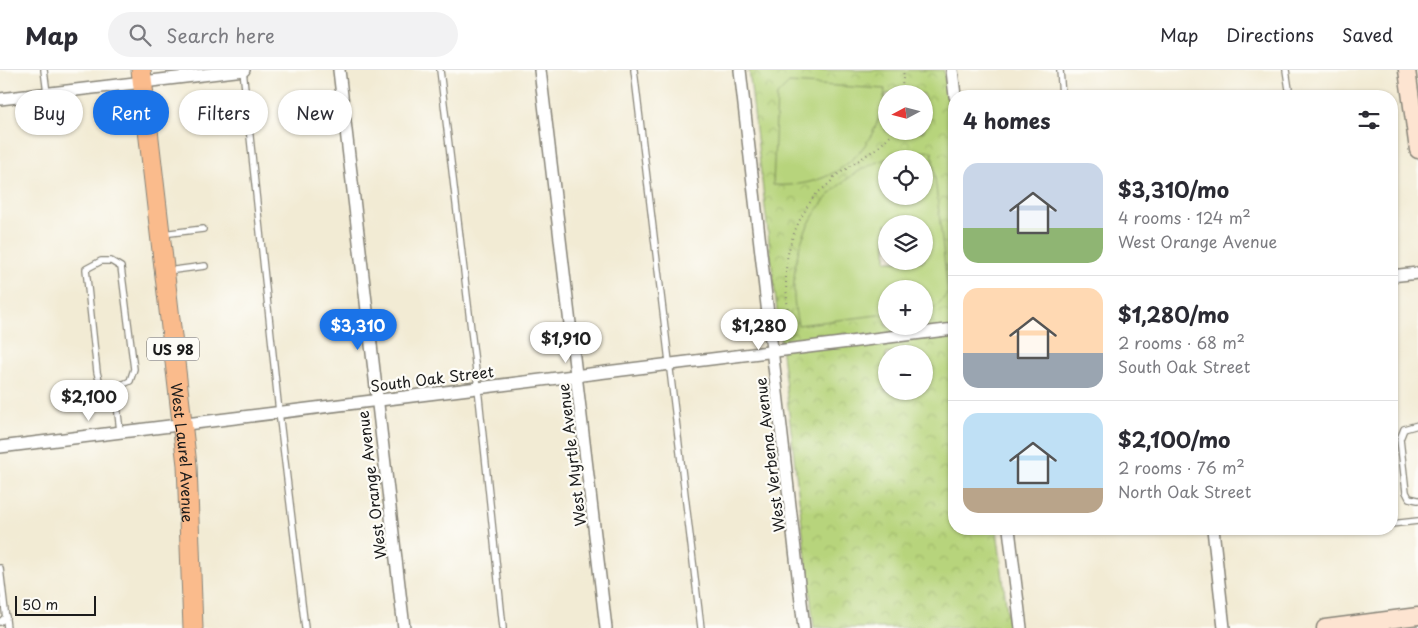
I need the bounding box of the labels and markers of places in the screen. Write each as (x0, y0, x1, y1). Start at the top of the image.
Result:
pin: $3,310 (317, 308, 399, 351)
pin: $1,280 (718, 308, 800, 351)
pin: $1,910 (525, 322, 607, 364)
pin: $2,100 (48, 380, 130, 422)

